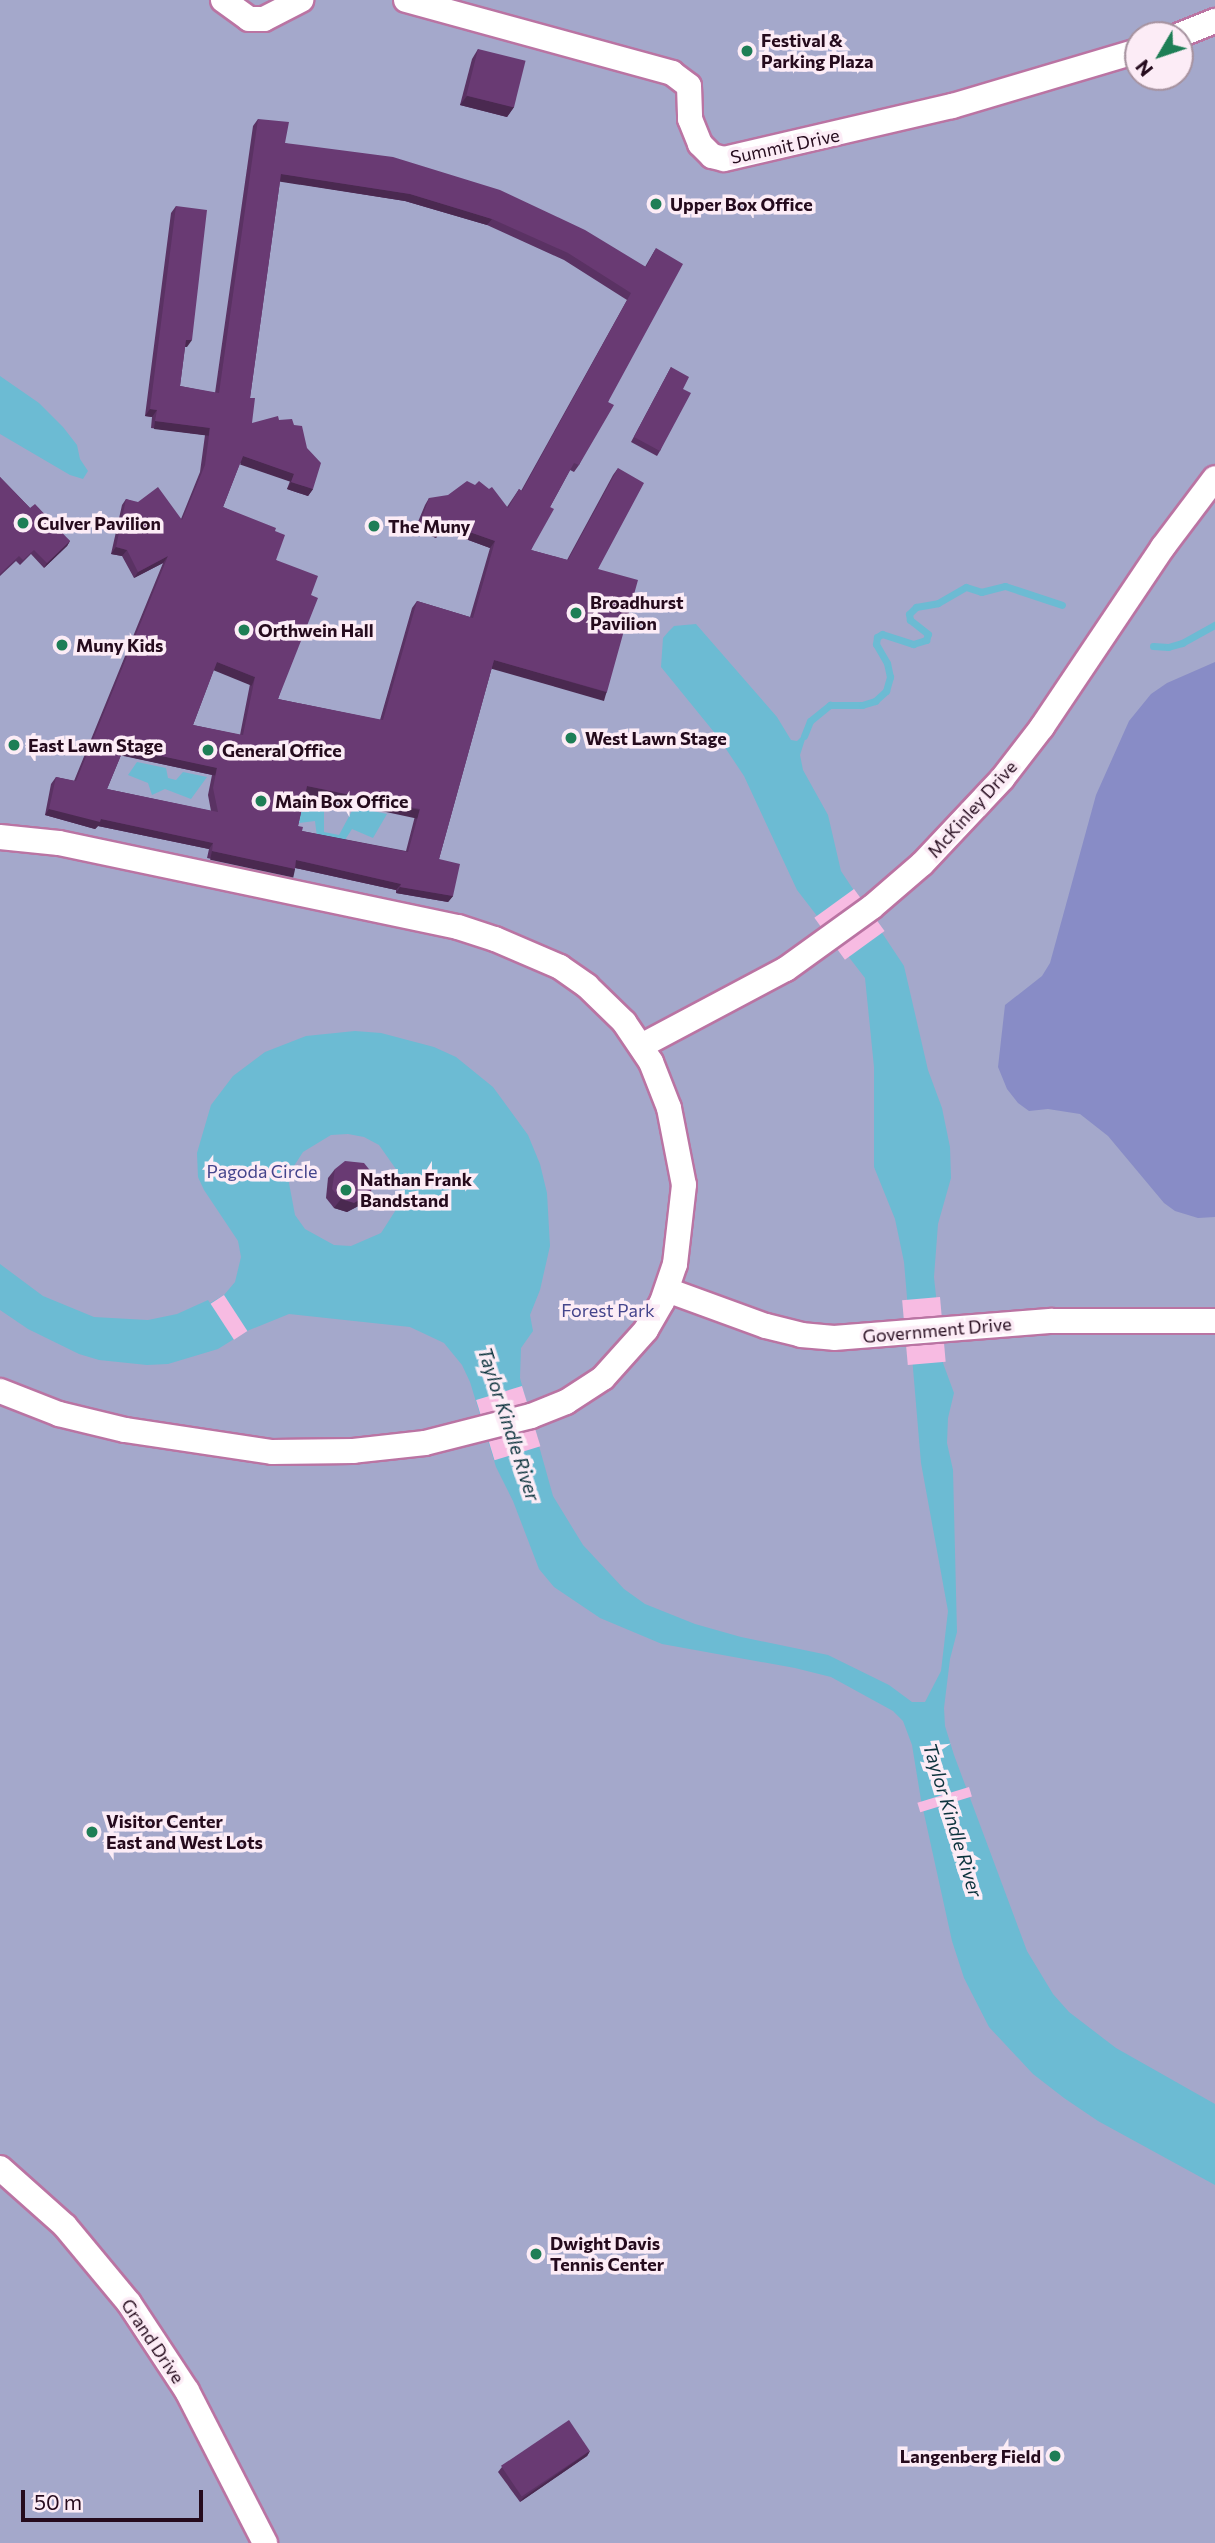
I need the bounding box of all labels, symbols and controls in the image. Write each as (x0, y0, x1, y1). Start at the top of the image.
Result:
north arrow (1124, 21, 1194, 91)
place label: Festival & Parking Plaza (761, 30, 874, 72)
marker: Festival & Parking Plaza (739, 43, 755, 59)
text: N (1130, 55, 1157, 81)
street label: Summit Drive (728, 124, 842, 168)
place label: Upper Box Office (670, 193, 813, 215)
marker: Upper Box Office (648, 196, 664, 212)
place label: Culver Pavilion (37, 512, 161, 534)
marker: Culver Pavilion (15, 515, 31, 531)
place label: The Muny (388, 515, 471, 537)
marker: The Muny (366, 518, 382, 534)
place label: Broadhurst Pavilion (590, 592, 684, 634)
marker: Broadhurst Pavilion (568, 605, 584, 621)
place label: Orthwein Hall (258, 619, 374, 641)
marker: Orthwein Hall (236, 622, 252, 638)
place label: Muny Kids (76, 634, 164, 656)
marker: Muny Kids (54, 637, 70, 653)
place label: West Lawn Stage (585, 727, 727, 749)
marker: West Lawn Stage (563, 730, 579, 746)
place label: East Lawn Stage (28, 734, 163, 756)
marker: East Lawn Stage (6, 737, 22, 753)
place label: General Office (222, 739, 342, 761)
marker: General Office (200, 742, 216, 758)
street label: McKinley Drive (923, 756, 1021, 862)
place label: Main Box Office (275, 790, 408, 812)
marker: Main Box Office (253, 793, 269, 809)
park label: Pagoda Circle (206, 1160, 318, 1182)
place label: Nathan Frank Bandstand (360, 1169, 472, 1212)
marker: Nathan Frank Bandstand (338, 1182, 354, 1198)
park label: Forest Park (561, 1299, 655, 1321)
street label: Government Drive (862, 1313, 1012, 1347)
water label: Taylor Kindle River (473, 1344, 545, 1504)
water label: Taylor Kindle River (919, 1740, 987, 1900)
place label: Visitor Center East and West Lots (106, 1811, 263, 1854)
marker: Visitor Center East and West Lots (84, 1824, 100, 1840)
place label: Dwight Davis Tennis Center (550, 2233, 664, 2276)
marker: Dwight Davis Tennis Center (528, 2246, 544, 2262)
street label: Grand Drive (117, 2295, 189, 2387)
place label: Langenberg Field (900, 2445, 1041, 2467)
marker: Langenberg Field (1047, 2448, 1063, 2464)
scale bar (24, 2476, 206, 2520)
text: 50 m (34, 2489, 82, 2514)

